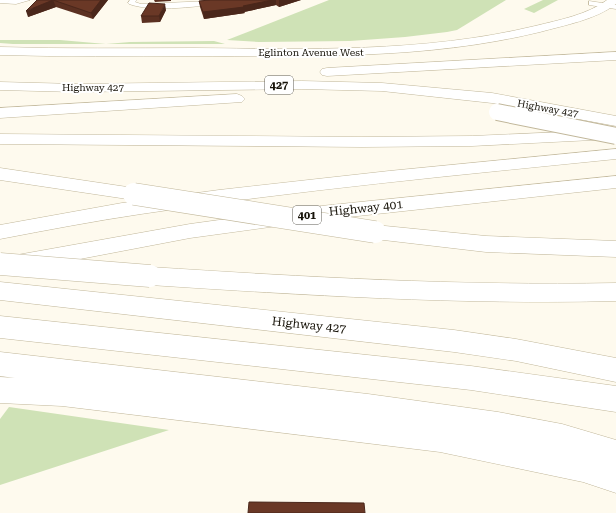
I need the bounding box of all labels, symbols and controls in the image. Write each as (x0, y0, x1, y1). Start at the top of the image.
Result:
street label: Eglinton Avenue West (258, 47, 364, 58)
road number: 427 (265, 76, 293, 94)
street label: Highway 427 (62, 82, 124, 93)
street label: Highway 427 (516, 98, 580, 119)
street label: Highway 401 (328, 197, 404, 219)
road number: 401 (293, 206, 321, 224)
street label: Highway 427 (271, 314, 347, 336)

